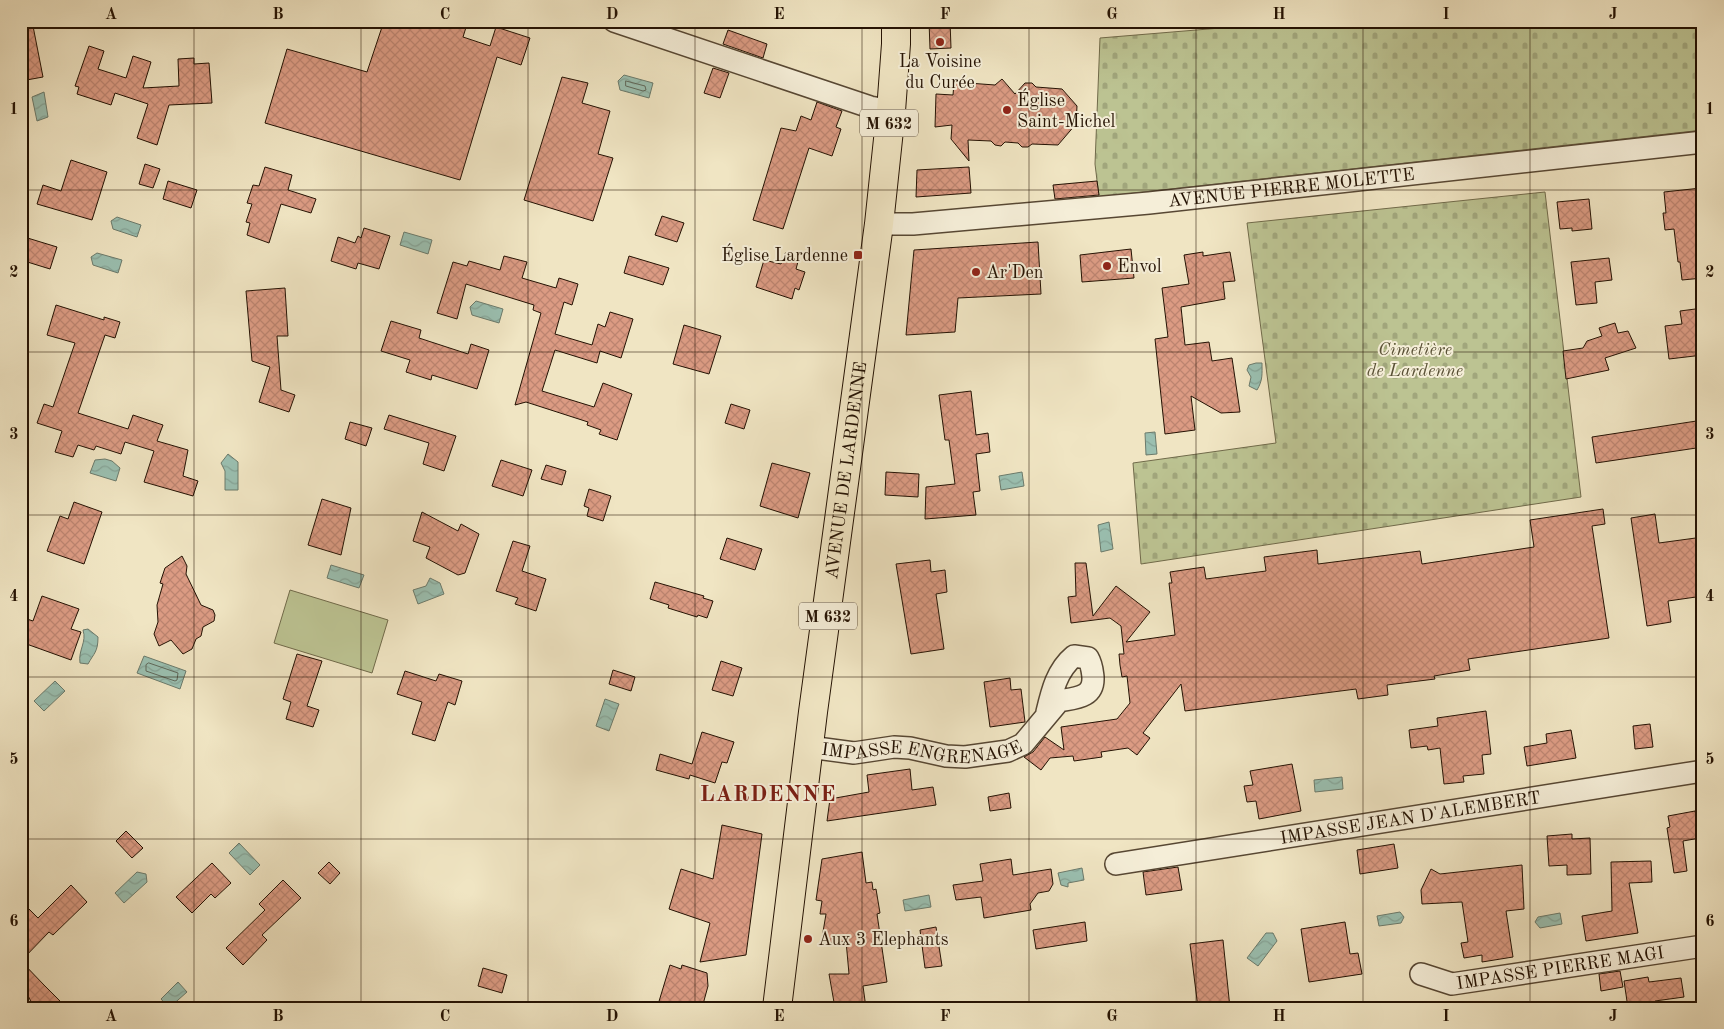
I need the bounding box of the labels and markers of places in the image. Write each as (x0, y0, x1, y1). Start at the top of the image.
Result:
marker: La Voisine du Curée (934, 36, 946, 48)
place label: La Voisine du Curée (899, 53, 981, 92)
place label: Église Saint-Michel (1017, 88, 1115, 131)
marker: Église Saint-Michel (1001, 104, 1013, 116)
place label: Église Lardenne (721, 243, 848, 265)
marker: Église Lardenne (852, 249, 864, 261)
place label: Envol (1117, 258, 1162, 276)
marker: Envol (1101, 260, 1113, 272)
place label: Ar'Den (986, 264, 1044, 282)
marker: Ar'Den (970, 266, 982, 278)
place label: Aux 3 Elephants (818, 931, 949, 949)
marker: Aux 3 Elephants (802, 933, 814, 945)

